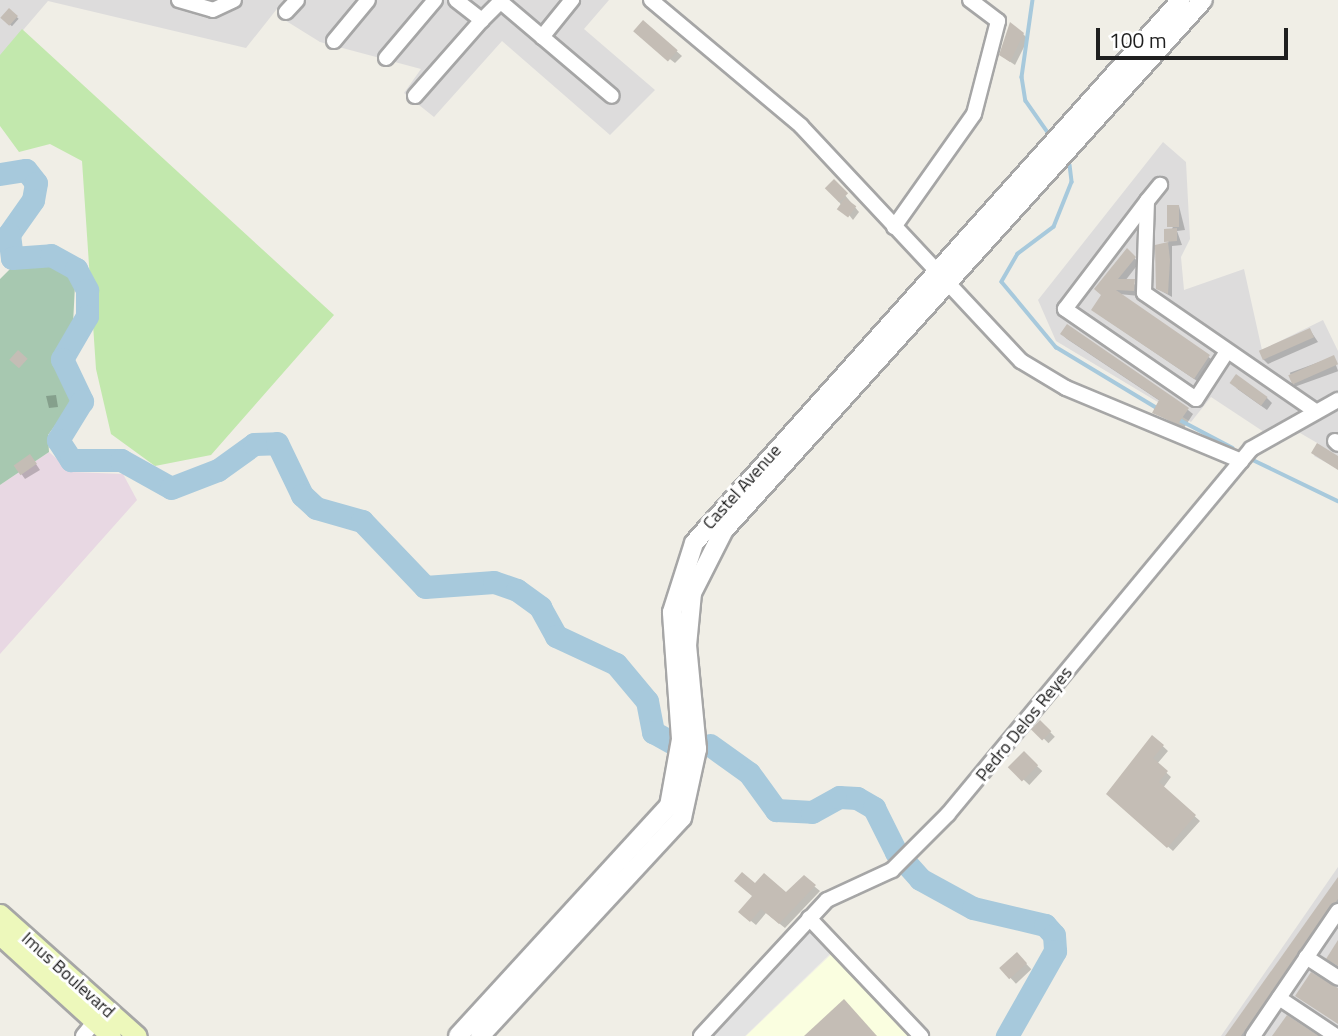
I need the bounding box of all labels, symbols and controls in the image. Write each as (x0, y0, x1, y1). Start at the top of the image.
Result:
scale bar (1100, 14, 1292, 58)
text: 100 m (1109, 24, 1166, 56)
street label: Castel Avenue (698, 440, 786, 534)
street label: Pedro Delos Reyes (971, 662, 1077, 786)
street label: Imus Boulevard (17, 928, 119, 1022)

